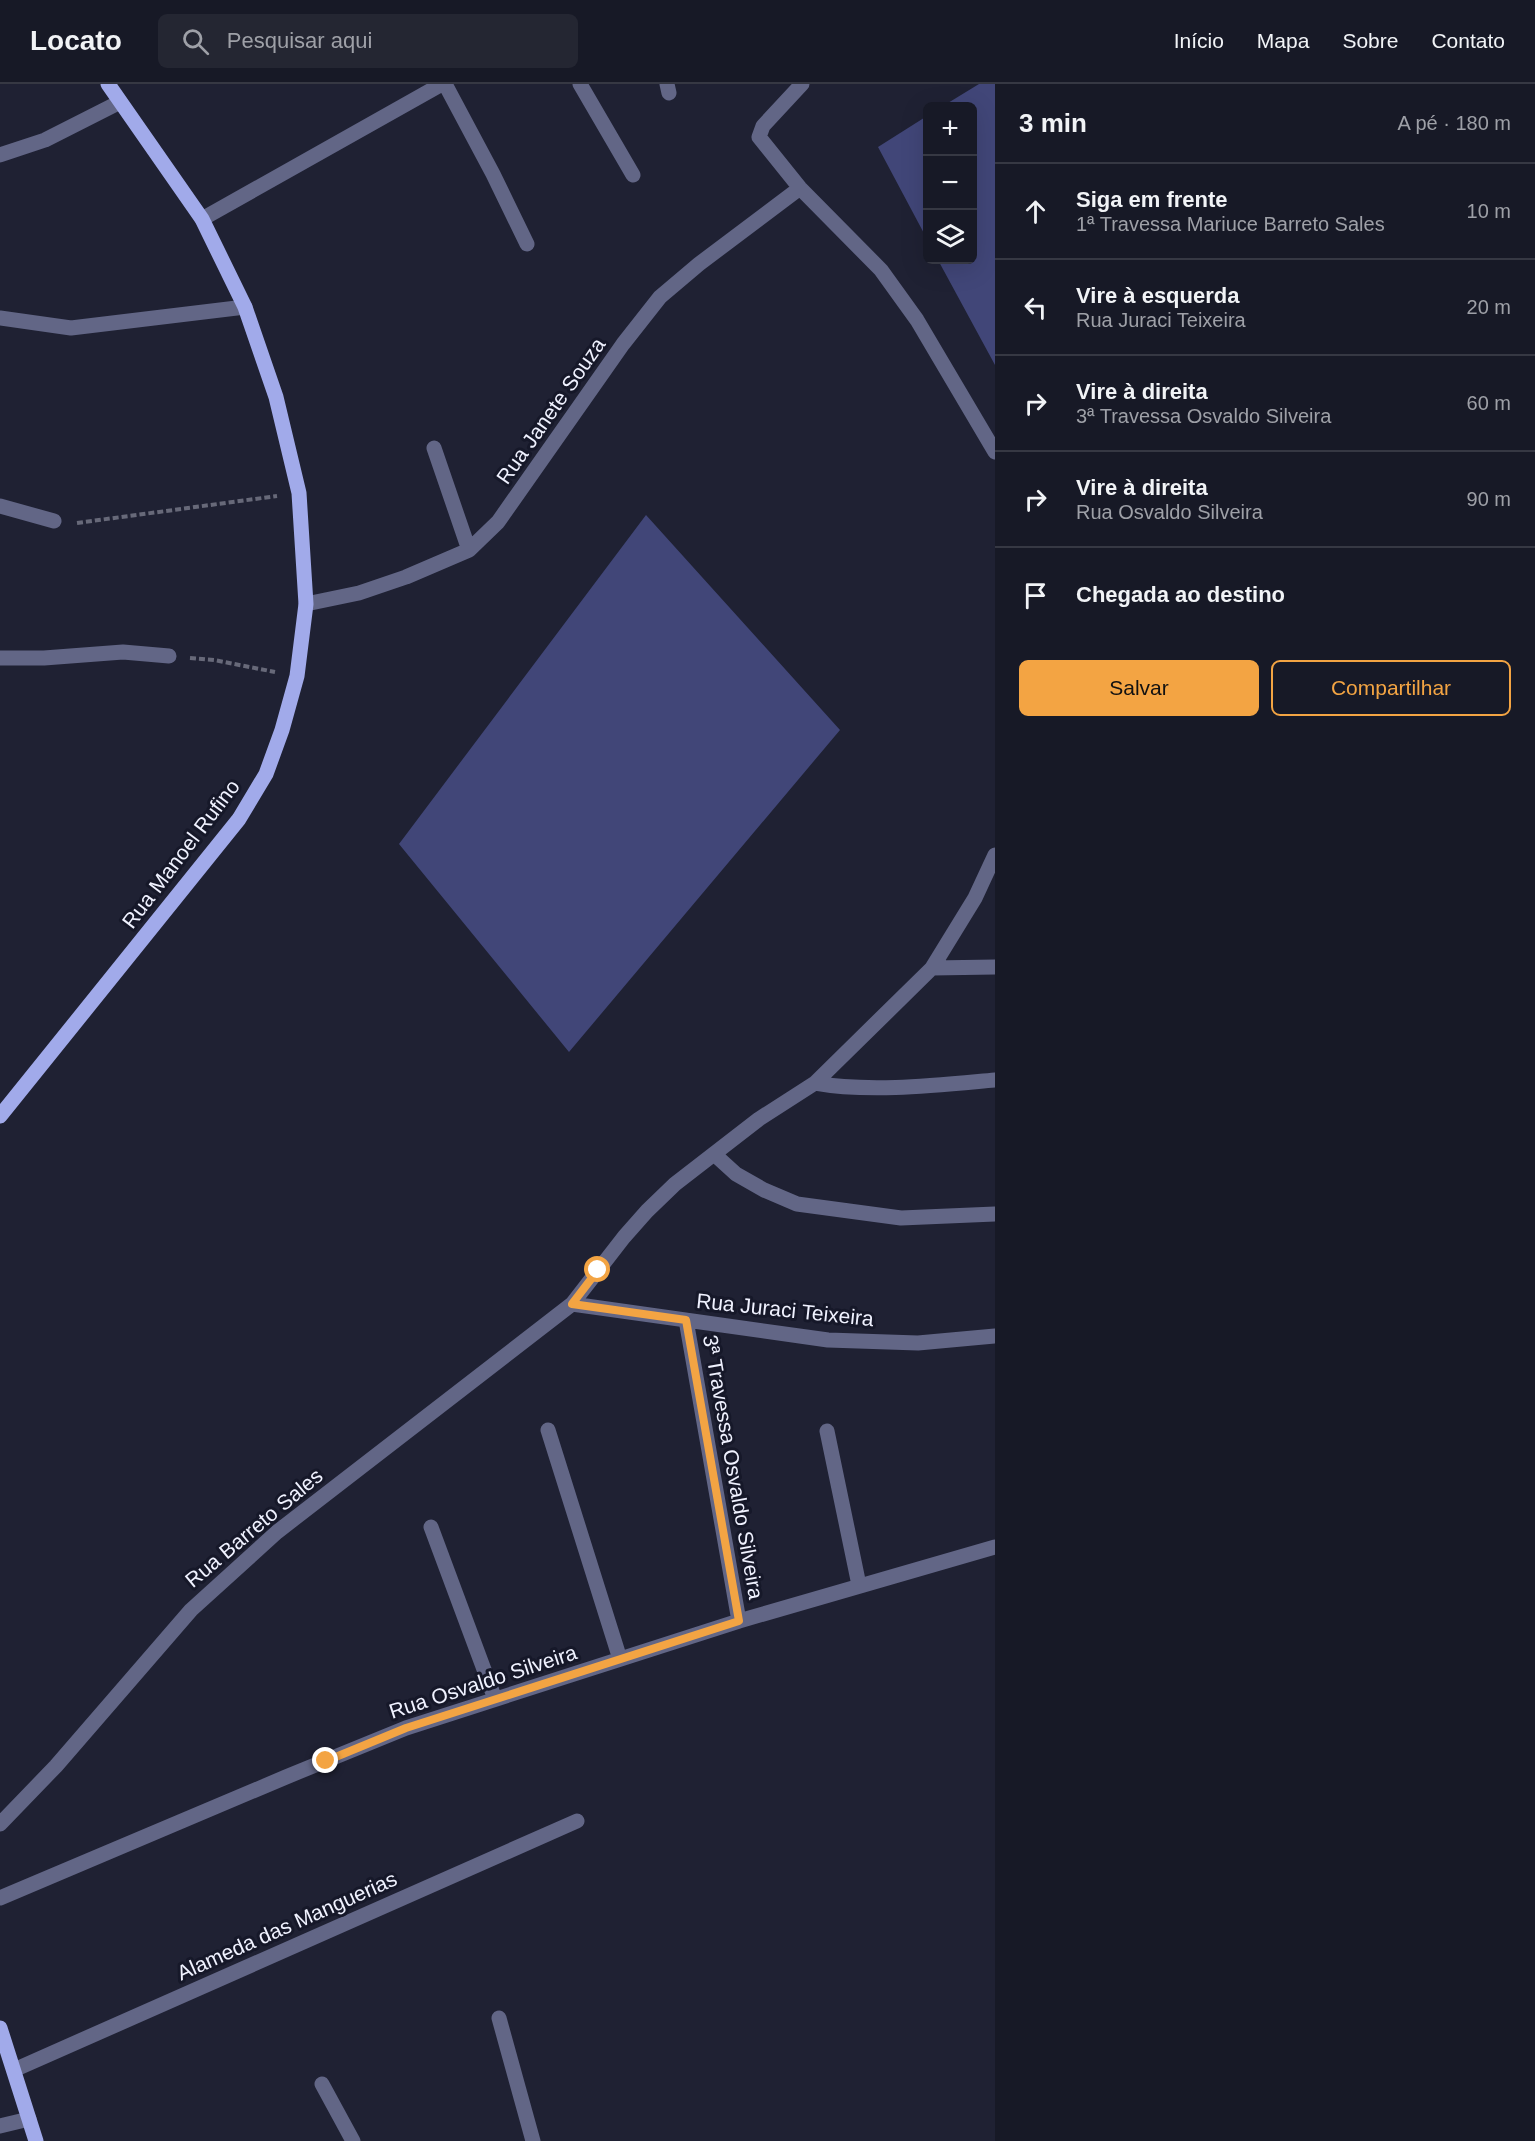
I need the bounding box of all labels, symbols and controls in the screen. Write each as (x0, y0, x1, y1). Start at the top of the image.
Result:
search box (158, 14, 578, 68)
text: Locato (30, 25, 122, 56)
icon: search (179, 25, 212, 58)
text: Pesquisar aqui (227, 28, 372, 53)
text: Início (1174, 29, 1224, 52)
text: Mapa (1257, 29, 1309, 52)
text: Sobre (1342, 29, 1398, 52)
text: Contato (1431, 29, 1505, 52)
map controls (923, 102, 977, 264)
button: + (923, 102, 977, 156)
text: 3 min (1019, 108, 1087, 138)
text: A pé · 180 m (1398, 112, 1511, 134)
button: − (923, 156, 977, 210)
text: Siga em frente (1076, 187, 1228, 212)
icon: ahead (1019, 195, 1052, 228)
text: 10 m (1467, 200, 1511, 222)
button: layers (923, 210, 977, 264)
text: 1ª Travessa Mariuce Barreto Sales (1076, 213, 1385, 235)
text: Vire à esquerda (1076, 283, 1239, 308)
icon: left (1019, 291, 1052, 324)
text: 20 m (1467, 296, 1511, 318)
text: Rua Juraci Teixeira (1076, 309, 1246, 331)
street label: Rua Janete Souza (492, 333, 610, 488)
text: Vire à direita (1076, 379, 1208, 404)
icon: right (1019, 387, 1052, 420)
text: 60 m (1467, 392, 1511, 414)
text: 3ª Travessa Osvaldo Silveira (1076, 405, 1331, 427)
text: Vire à direita (1076, 475, 1208, 500)
icon: right (1019, 483, 1052, 516)
text: 90 m (1467, 488, 1511, 510)
text: Rua Osvaldo Silveira (1076, 501, 1263, 523)
icon: arrive (1019, 579, 1052, 612)
text: Chegada ao destino (1076, 582, 1285, 607)
button: Salvar (1019, 660, 1259, 716)
button: Compartilhar (1271, 660, 1511, 716)
street label: Rua Manoel Rufino (117, 775, 244, 932)
route start (584, 1256, 610, 1282)
street label: Rua Juraci Teixeira (695, 1289, 875, 1330)
street label: 3ª Travessa Osvaldo Silveira (699, 1333, 768, 1601)
street label: Rua Barreto Sales (181, 1464, 327, 1592)
street label: Rua Osvaldo Silveira (386, 1640, 580, 1723)
route end (312, 1747, 338, 1773)
street label: Alameda das Manguerias (173, 1867, 400, 1984)

